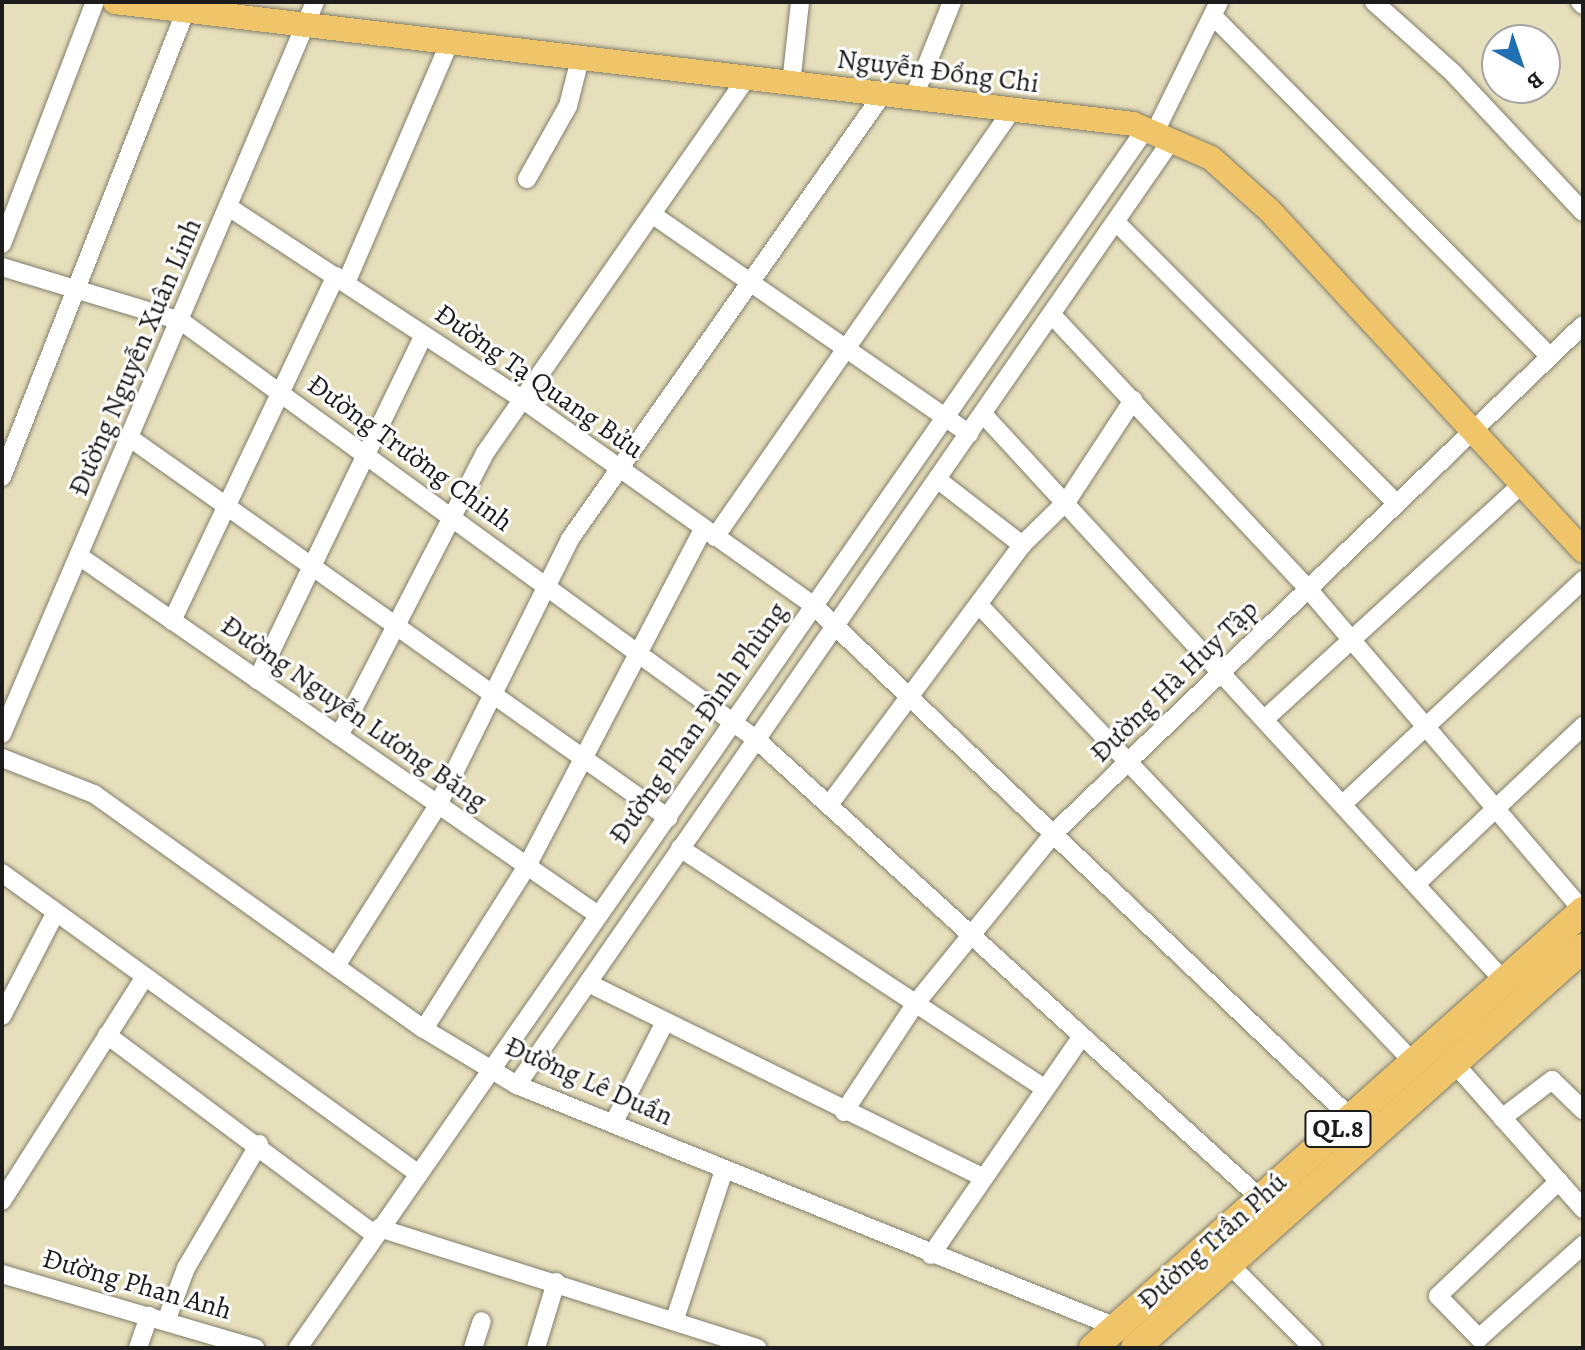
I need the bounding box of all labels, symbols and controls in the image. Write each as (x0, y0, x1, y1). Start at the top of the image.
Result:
north arrow (1481, 24, 1561, 104)
street label: Nguyễn Đổng Chi (835, 42, 1041, 100)
text: B (1520, 65, 1550, 97)
street label: Đường Nguyễn Xuân Linh (61, 213, 209, 501)
street label: Đường Tạ Quang Bửu (428, 296, 650, 466)
street label: Đường Trường Chinh (301, 367, 519, 539)
street label: Đường Hà Huy Tập (1083, 593, 1265, 769)
street label: Đường Phan Đình Phùng (602, 596, 794, 850)
street label: Đường Nguyễn Lương Băng (214, 608, 494, 818)
street label: Đường Lê Duẩn (500, 1029, 678, 1133)
road number: QL.8 (1304, 1107, 1372, 1151)
street label: Đường Trần Phú (1130, 1165, 1294, 1317)
street label: Đường Phan Anh (39, 1241, 235, 1327)

